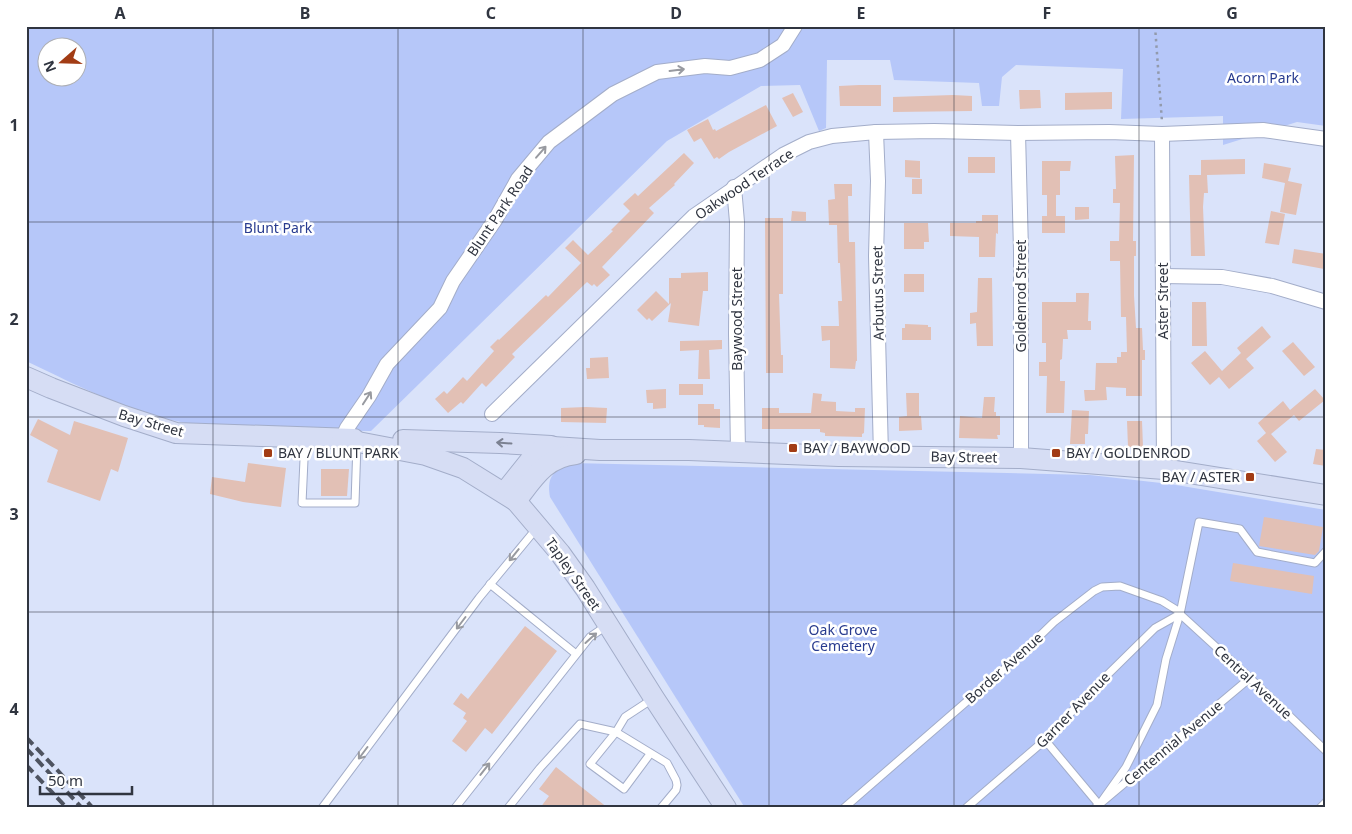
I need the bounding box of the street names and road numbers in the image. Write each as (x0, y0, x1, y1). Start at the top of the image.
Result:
street label: Oakwood Terrace (691, 144, 797, 224)
street label: Blunt Park Road (462, 162, 537, 260)
street label: Goldenrod Street (1011, 240, 1030, 352)
street label: Arbutus Street (867, 245, 888, 341)
street label: Aster Street (1153, 262, 1172, 340)
street label: Baywood Street (727, 267, 746, 371)
street label: Bay Street (116, 404, 186, 441)
street label: Bay Street (930, 446, 998, 467)
street label: Tapley Street (541, 534, 605, 614)
street label: Border Avenue (961, 628, 1047, 708)
street label: Central Avenue (1210, 641, 1297, 723)
street label: Garner Avenue (1031, 667, 1114, 752)
street label: Centennial Avenue (1119, 696, 1226, 790)

